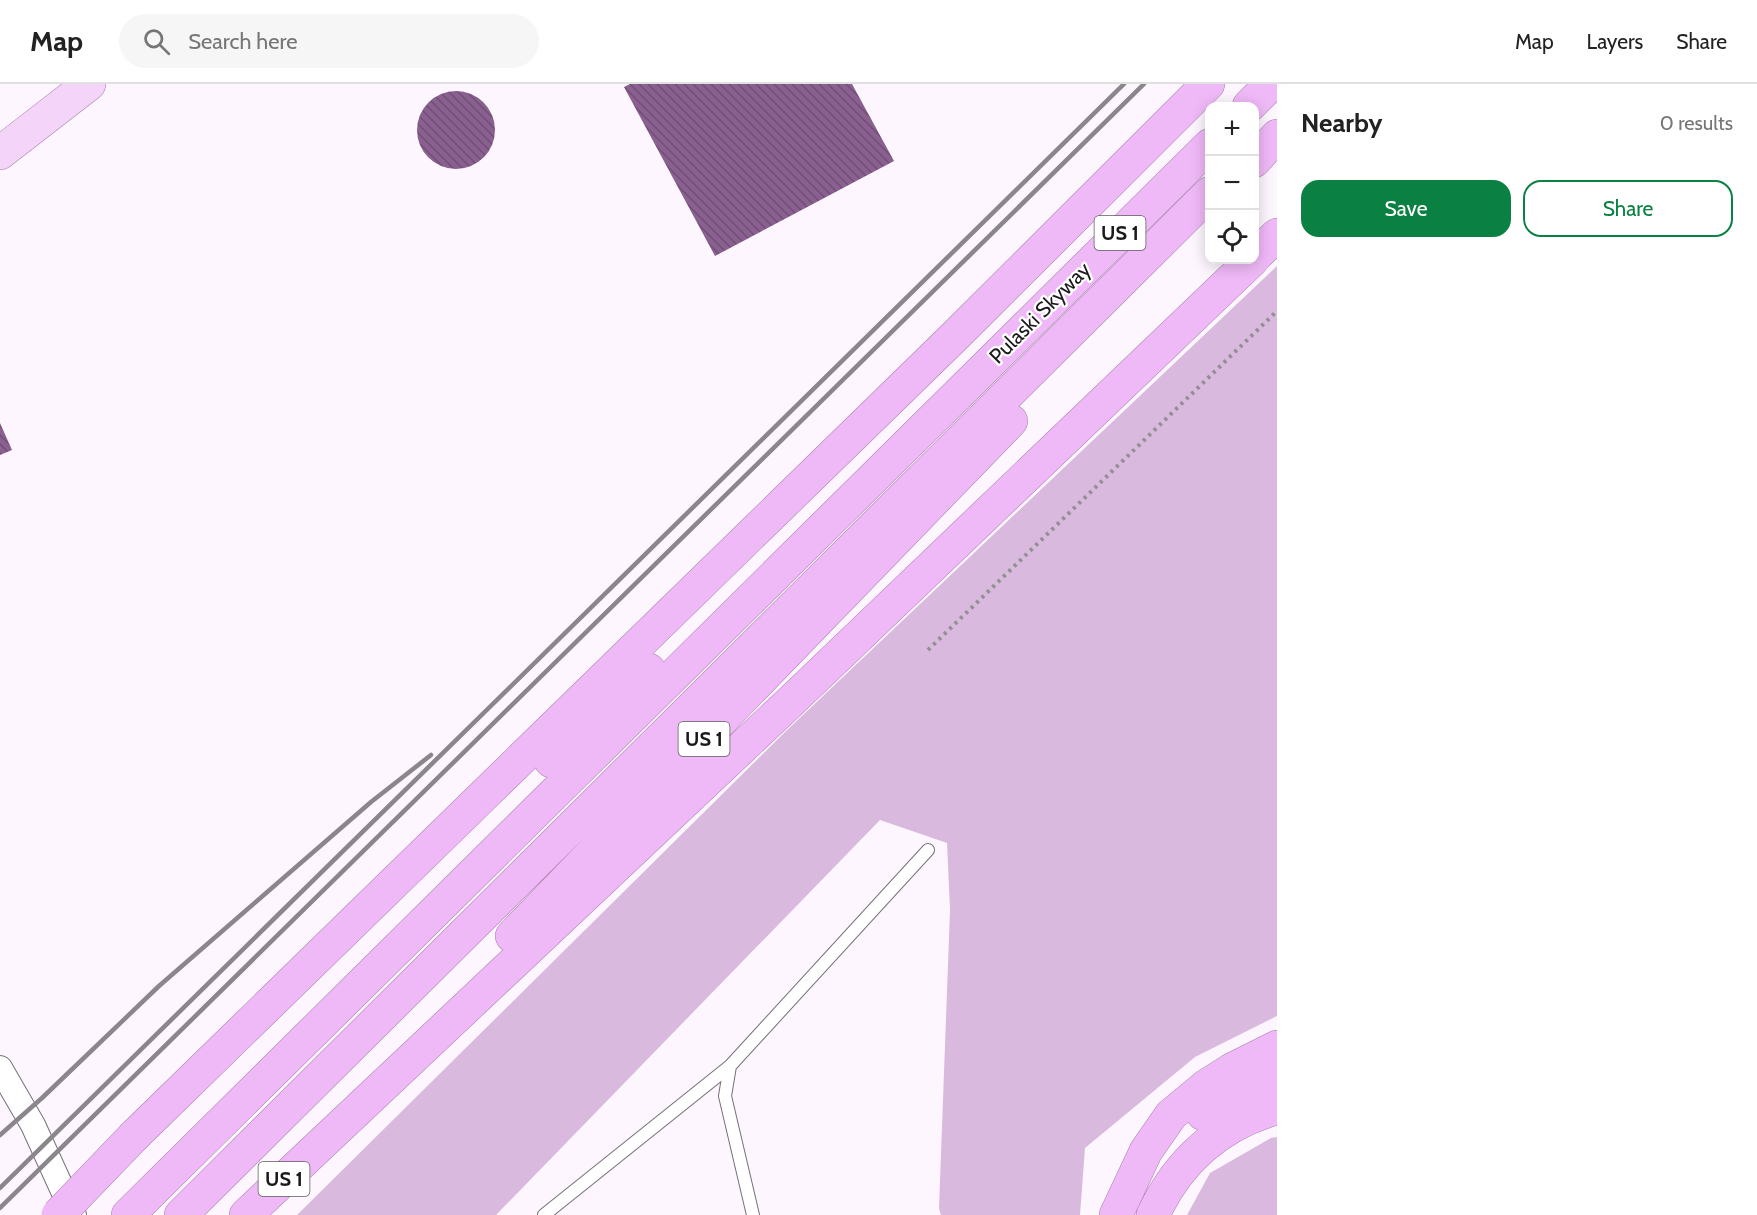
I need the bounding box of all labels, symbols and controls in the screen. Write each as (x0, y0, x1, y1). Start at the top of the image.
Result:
search box (119, 14, 539, 68)
text: Map (30, 24, 83, 58)
icon: search (140, 25, 173, 58)
text: Search here (188, 28, 297, 55)
text: Map (1515, 29, 1554, 54)
text: Layers (1587, 29, 1643, 54)
text: Share (1676, 29, 1727, 54)
map controls (1205, 102, 1259, 264)
button: + (1205, 102, 1259, 156)
text: Nearby (1301, 107, 1382, 139)
text: 0 results (1660, 111, 1733, 135)
button: − (1205, 156, 1259, 210)
button: Save (1301, 180, 1511, 237)
button: Share (1523, 180, 1733, 237)
button: locate (1205, 210, 1259, 264)
road number: US 1 (1094, 216, 1146, 250)
street label: Pulaski Skyway (984, 257, 1096, 368)
road number: US 1 (678, 722, 730, 756)
road number: US 1 (258, 1162, 310, 1196)

